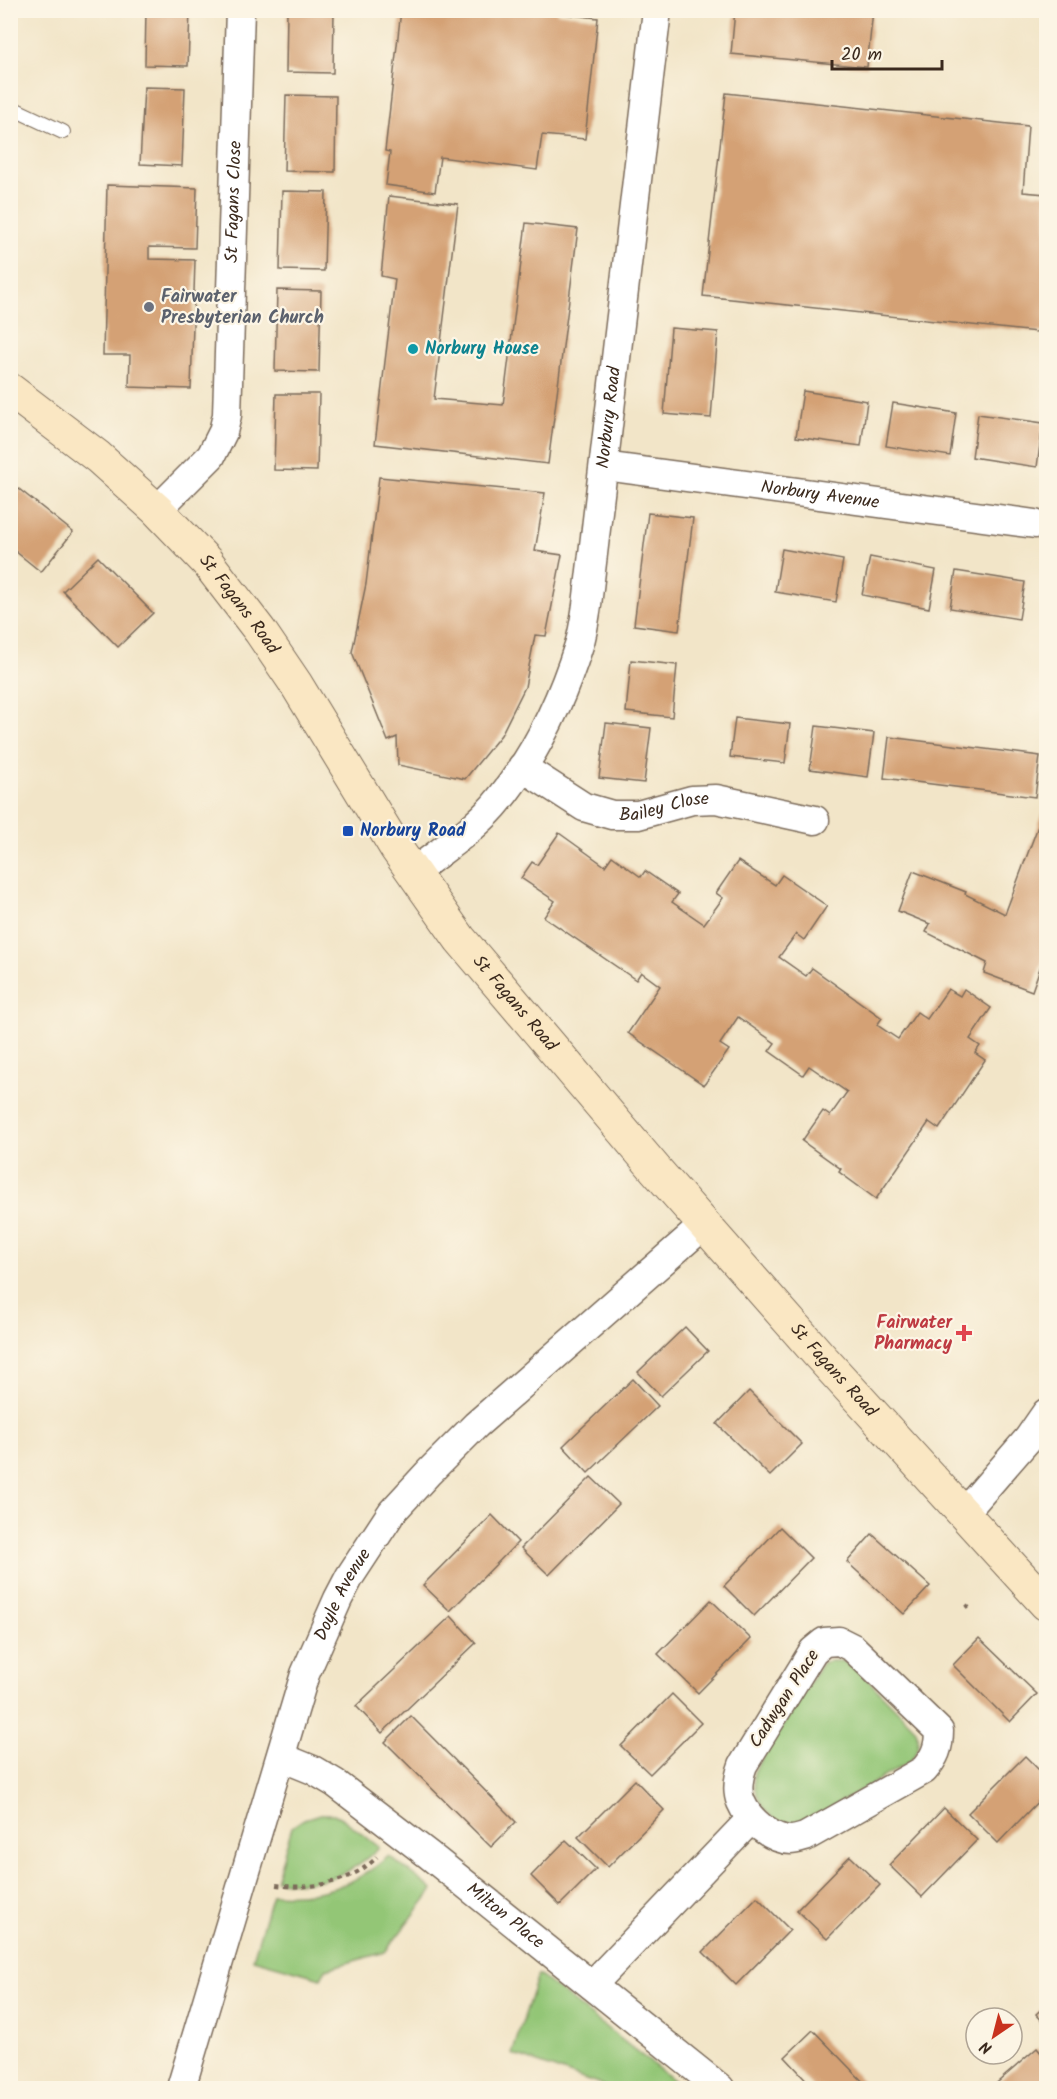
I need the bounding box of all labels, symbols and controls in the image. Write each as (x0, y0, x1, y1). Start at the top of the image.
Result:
scale bar (832, 33, 942, 71)
text: 20 m (841, 41, 882, 70)
street label: St Fagans Close (217, 140, 250, 263)
place label: Fairwater Presbyterian Church (161, 283, 324, 333)
marker: Fairwater Presbyterian Church (142, 300, 156, 314)
place label: Norbury House (425, 335, 539, 364)
marker: Norbury House (406, 342, 420, 356)
street label: Norbury Road (589, 364, 630, 470)
street label: Norbury Avenue (759, 473, 881, 517)
street label: St Fagans Road (192, 547, 287, 661)
street label: Bailey Close (619, 785, 709, 830)
place label: Norbury Road (360, 817, 466, 846)
marker: Norbury Road (341, 824, 355, 838)
street label: St Fagans Road (465, 949, 565, 1059)
place label: Fairwater Pharmacy (874, 1309, 953, 1359)
street label: St Fagans Road (783, 1316, 885, 1425)
marker: Fairwater Pharmacy (957, 1326, 971, 1340)
street label: Doyle Avenue (307, 1543, 379, 1646)
street label: Cadwgan Place (742, 1644, 828, 1754)
street label: Milton Place (459, 1875, 551, 1957)
north arrow (964, 2006, 1024, 2066)
text: N (975, 2034, 998, 2060)

